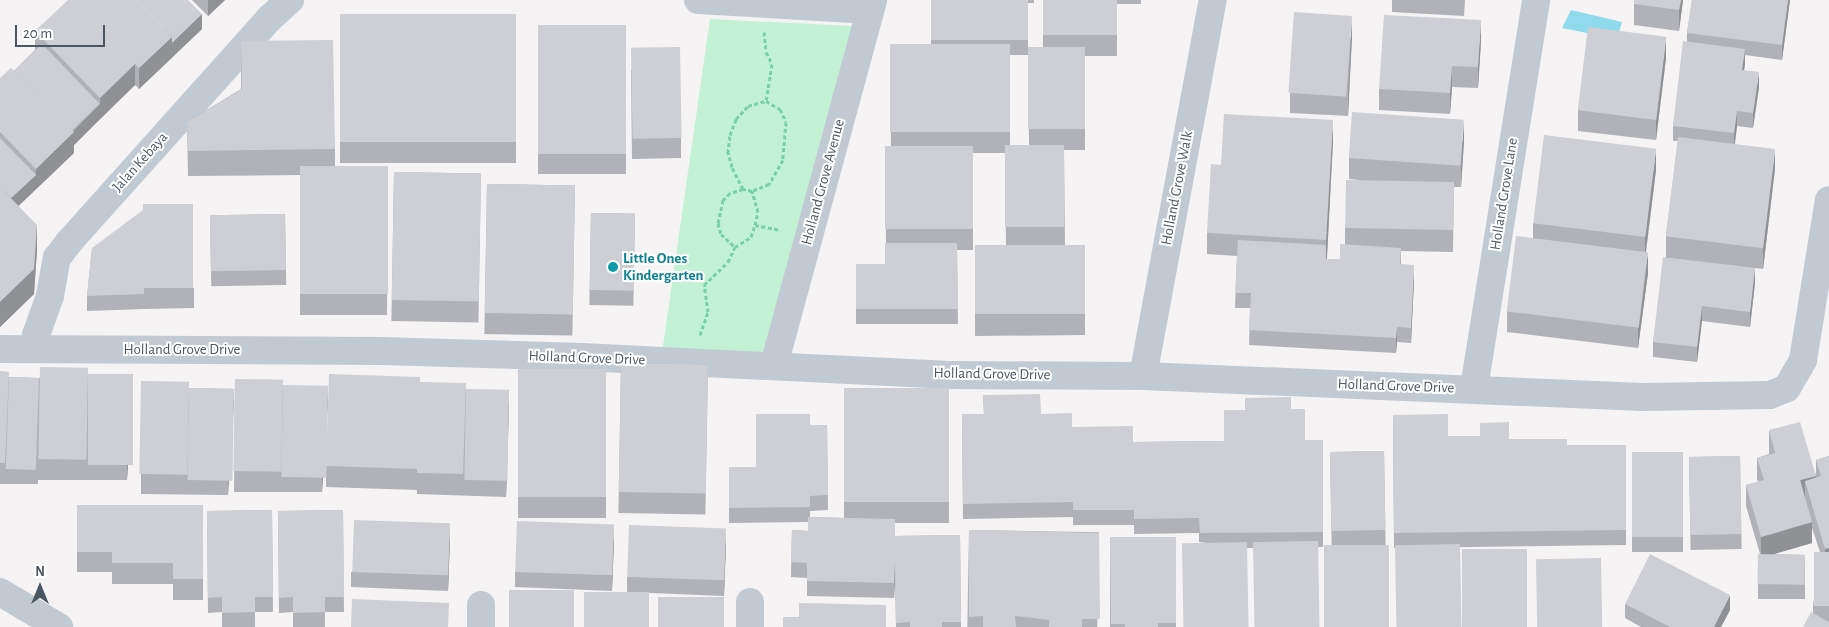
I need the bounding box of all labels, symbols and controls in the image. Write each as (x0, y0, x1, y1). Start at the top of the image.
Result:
scale bar (18, 15, 108, 47)
text: 20 m (23, 26, 52, 41)
street label: Holland Grove Avenue (798, 117, 848, 247)
street label: Jalan Kebaya (108, 128, 172, 196)
street label: Holland Grove Walk (1157, 129, 1197, 247)
street label: Holland Grove Lane (1486, 137, 1522, 251)
place label: Little Ones Kindergarten (623, 249, 703, 284)
marker: Little Ones Kindergarten (607, 261, 619, 273)
street label: Holland Grove Drive (124, 341, 240, 359)
street label: Holland Grove Drive (528, 347, 646, 369)
street label: Holland Grove Drive (933, 364, 1051, 384)
street label: Holland Grove Drive (1337, 375, 1455, 397)
north arrow (15, 562, 65, 612)
text: N (35, 565, 45, 579)

